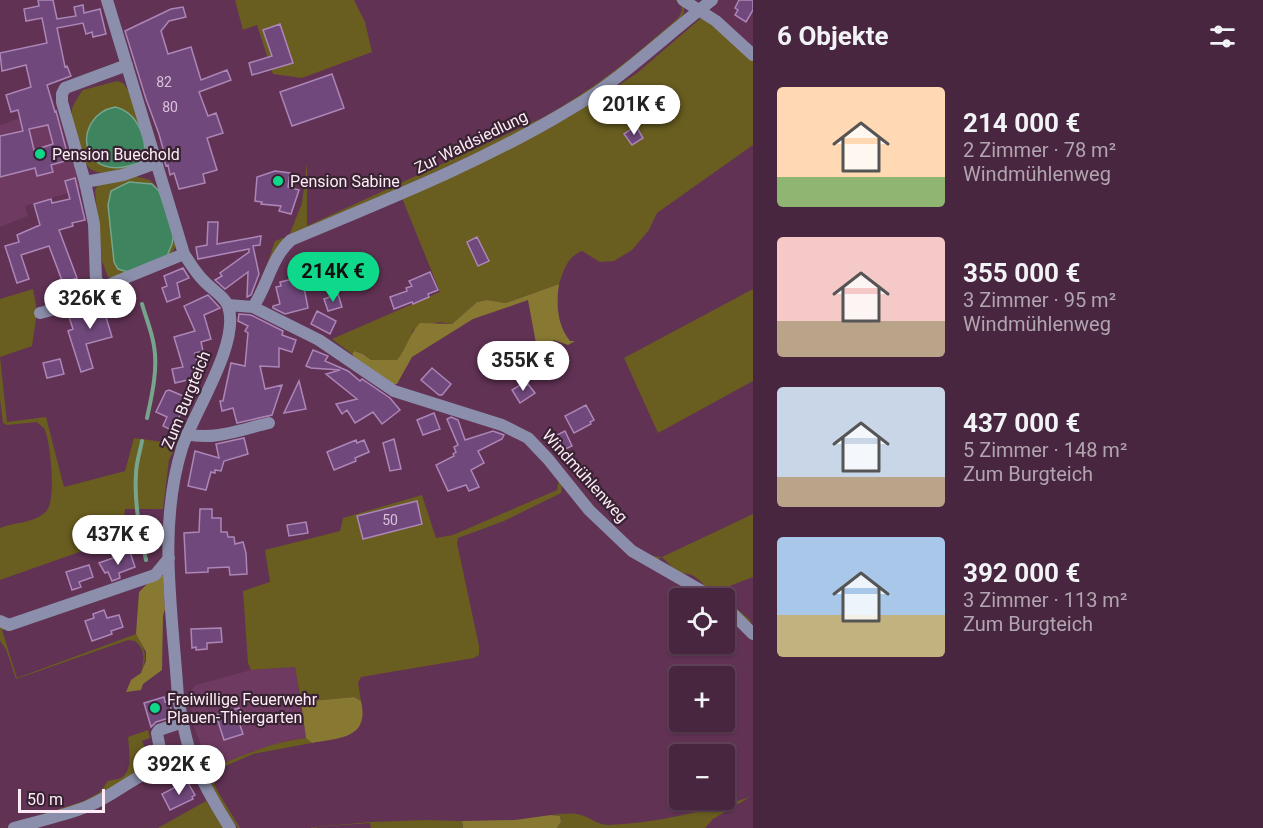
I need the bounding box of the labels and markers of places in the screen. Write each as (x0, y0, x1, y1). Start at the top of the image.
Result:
pin: 201K € (585, 85, 683, 136)
place label: Pension Buechold (52, 145, 180, 164)
marker: Pension Buechold (33, 147, 47, 161)
place label: Pension Sabine (290, 172, 400, 191)
marker: Pension Sabine (271, 174, 285, 188)
pin: 214K € (284, 252, 382, 303)
pin: 326K € (41, 279, 139, 330)
pin: 355K € (474, 341, 572, 392)
pin: 437K € (69, 515, 167, 566)
place label: Freiwillige Feuerwehr Plauen-Thiergarten (167, 690, 318, 727)
marker: Freiwillige Feuerwehr Plauen-Thiergarten (148, 701, 162, 715)
pin: 392K € (130, 745, 228, 796)

